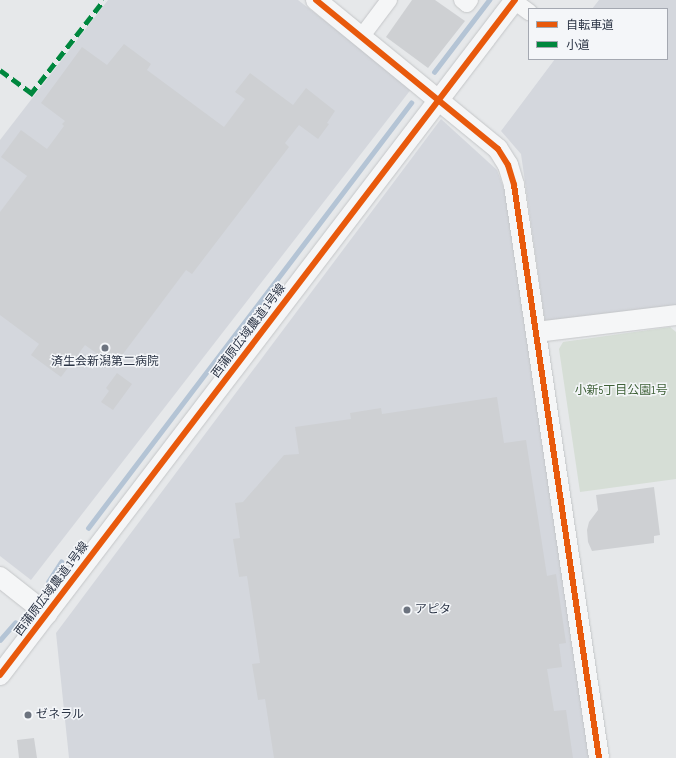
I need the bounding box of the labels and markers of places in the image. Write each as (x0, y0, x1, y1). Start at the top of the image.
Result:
marker: 済生会新潟第二病院 (99, 342, 111, 354)
place label: 済生会新潟第二病院 (51, 355, 159, 369)
place label: アピタ (415, 603, 451, 617)
marker: アピタ (402, 605, 412, 615)
place label: ゼネラル (36, 708, 84, 722)
marker: ゼネラル (23, 710, 33, 720)

